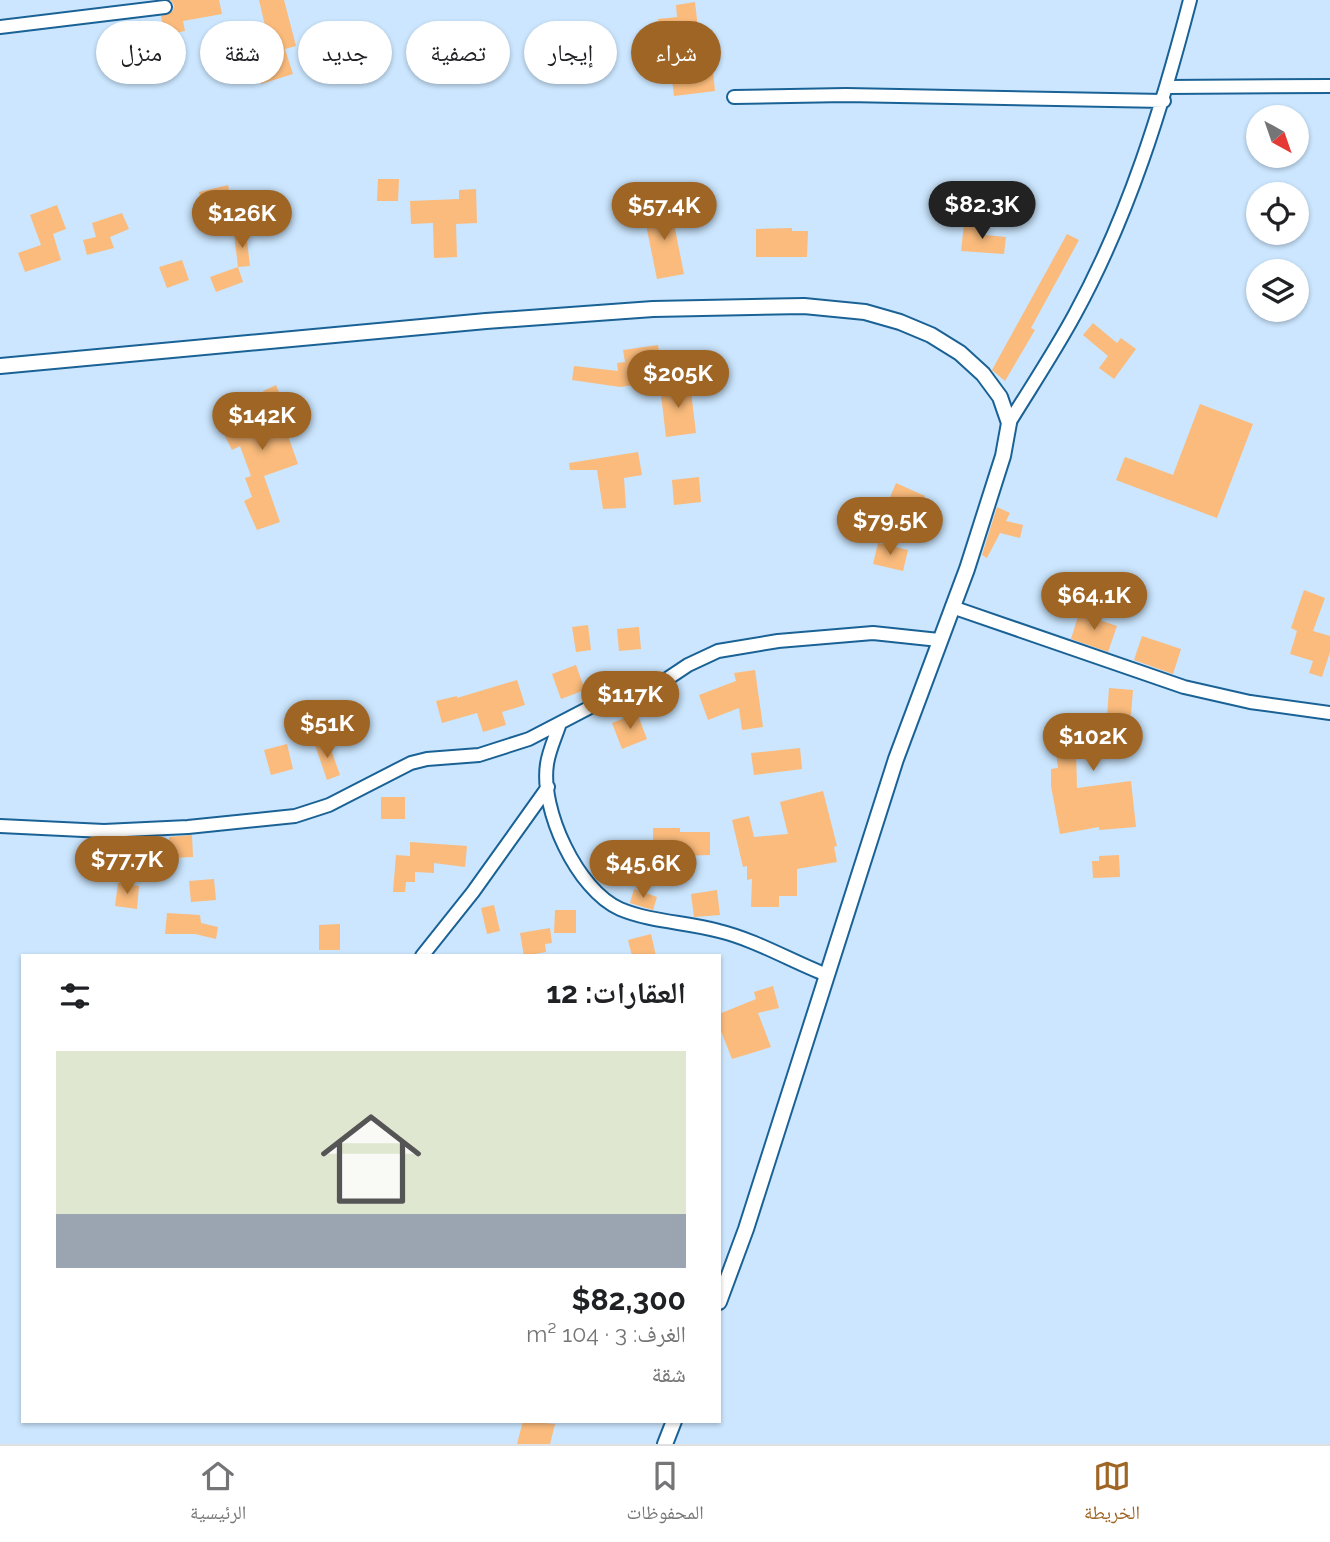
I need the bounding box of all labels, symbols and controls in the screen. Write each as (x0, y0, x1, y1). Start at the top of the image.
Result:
chip: منزل (96, 21, 186, 84)
chip: شقة (200, 21, 284, 84)
chip: جديد (298, 21, 392, 84)
chip: تصفية (406, 21, 510, 84)
chip: إيجار (524, 21, 617, 84)
chip: شراء (631, 21, 721, 84)
north arrow (1246, 105, 1309, 168)
map controls (1246, 105, 1309, 322)
pin: $57.4K (607, 182, 721, 242)
pin: $82.3K (925, 182, 1039, 241)
button: locate (1246, 182, 1309, 245)
pin: $126K (193, 190, 291, 250)
text: $82.3K (945, 190, 1019, 217)
text: $57.4K (628, 191, 700, 218)
text: $126K (208, 199, 276, 226)
button: layers (1246, 259, 1309, 322)
pin: $205K (629, 350, 727, 410)
text: $205K (643, 359, 713, 386)
pin: $142K (213, 392, 311, 452)
text: $142K (228, 401, 296, 428)
pin: $79.5K (833, 498, 947, 557)
text: $79.5K (853, 506, 927, 533)
pin: $64.1K (1037, 572, 1151, 632)
text: $64.1K (1057, 581, 1131, 608)
pin: $117K (581, 672, 679, 731)
text: $117K (597, 680, 663, 707)
pin: $51K (286, 700, 368, 760)
text: $51K (300, 709, 354, 736)
pin: $102K (1044, 714, 1142, 773)
text: $102K (1059, 722, 1127, 749)
pin: $77.7K (70, 836, 184, 896)
pin: $45.6K (586, 841, 700, 900)
text: $77.7K (91, 845, 163, 872)
text: $45.6K (606, 849, 680, 876)
text: العقارات: 12 (546, 975, 686, 1010)
icon: filters (56, 977, 94, 1015)
icon: home (308, 1096, 434, 1222)
text: $82,300 (571, 1282, 686, 1317)
text: الغرف: 3 · 104 m² (526, 1320, 686, 1347)
text: شقة (652, 1360, 686, 1387)
tab: الرئيسية (190, 1457, 246, 1531)
tab: المحفوظات (627, 1457, 704, 1531)
tab: الخريطة (1084, 1457, 1140, 1531)

